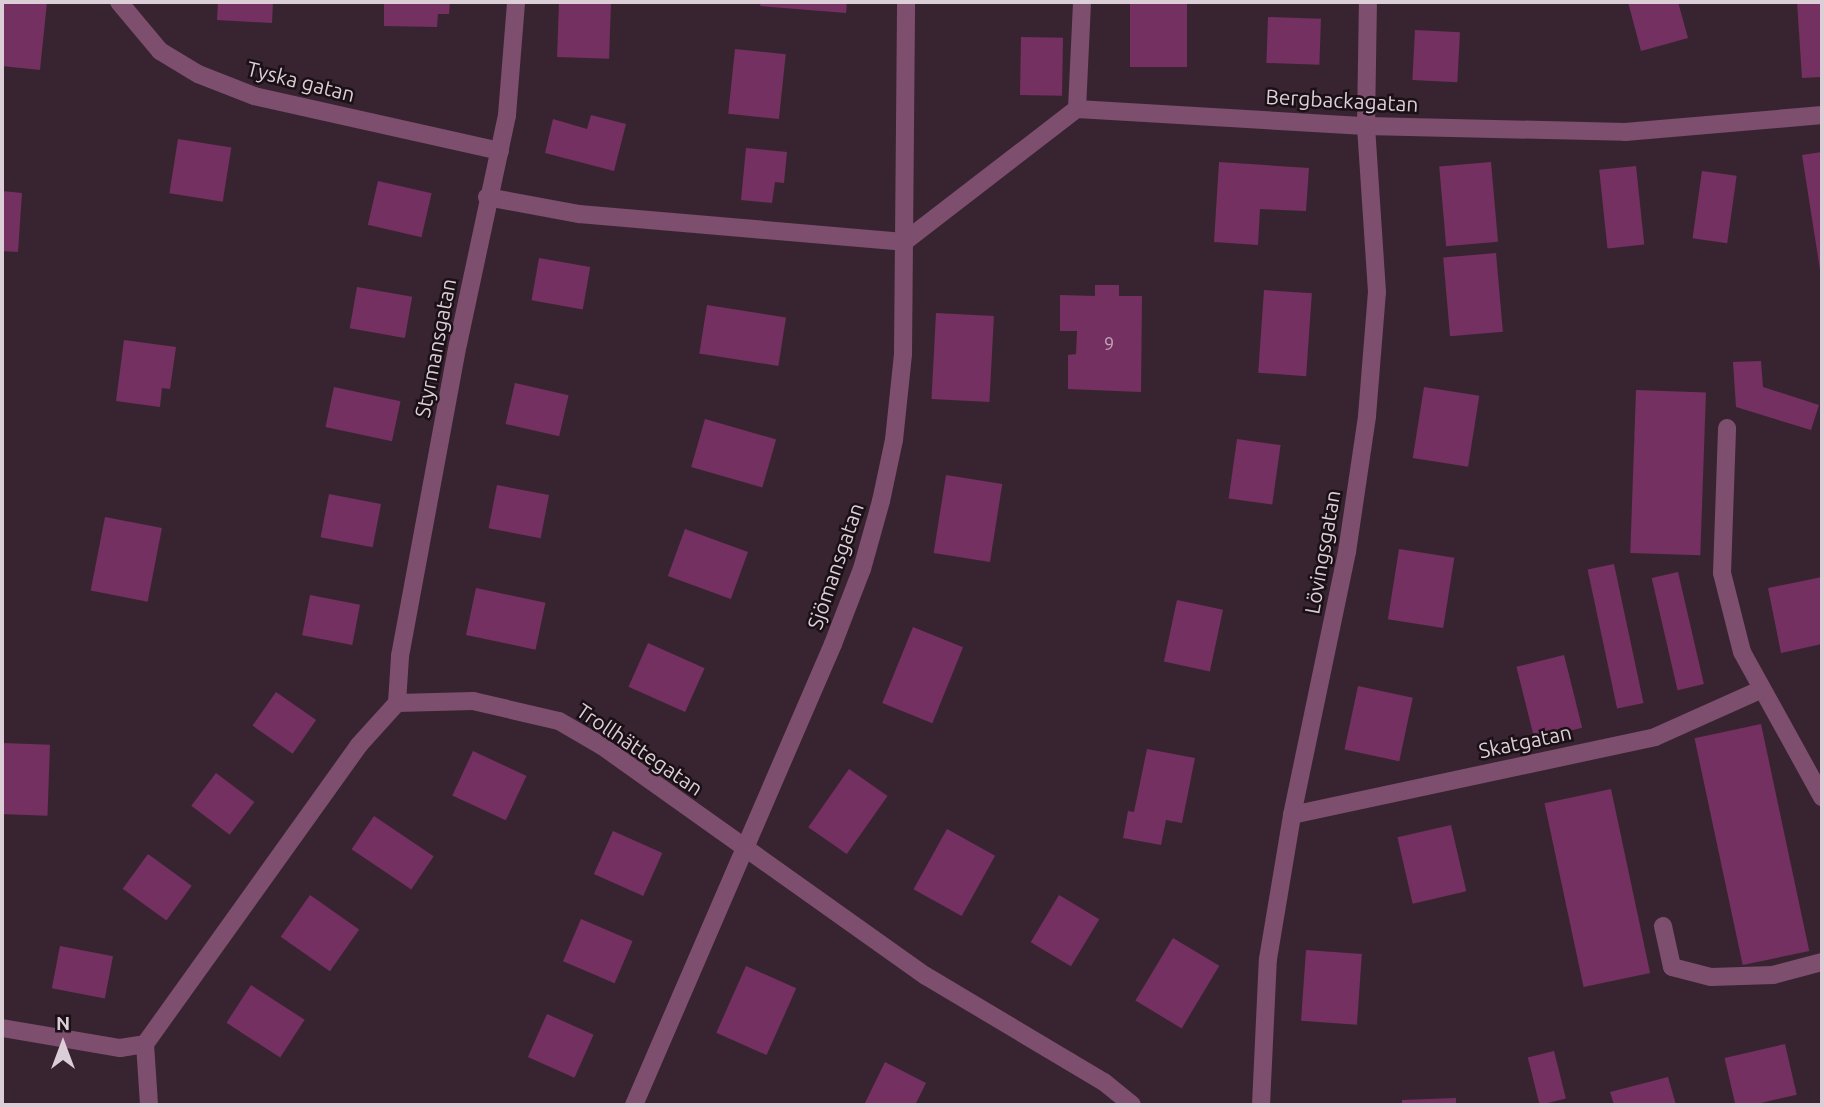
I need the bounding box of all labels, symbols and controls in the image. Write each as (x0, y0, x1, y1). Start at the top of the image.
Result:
street label: Tyska gatan (244, 55, 358, 107)
street label: Bergbackagatan (1265, 83, 1419, 117)
street label: Styrmansgatan (409, 276, 461, 420)
house number: 9 (1104, 332, 1114, 354)
street label: Lövingsgatan (1299, 488, 1345, 616)
street label: Sjömansgatan (802, 499, 868, 633)
street label: Trollhättegatan (572, 697, 708, 801)
street label: Skatgatan (1476, 719, 1574, 763)
north arrow (28, 1009, 98, 1079)
text: N (56, 1012, 70, 1034)

